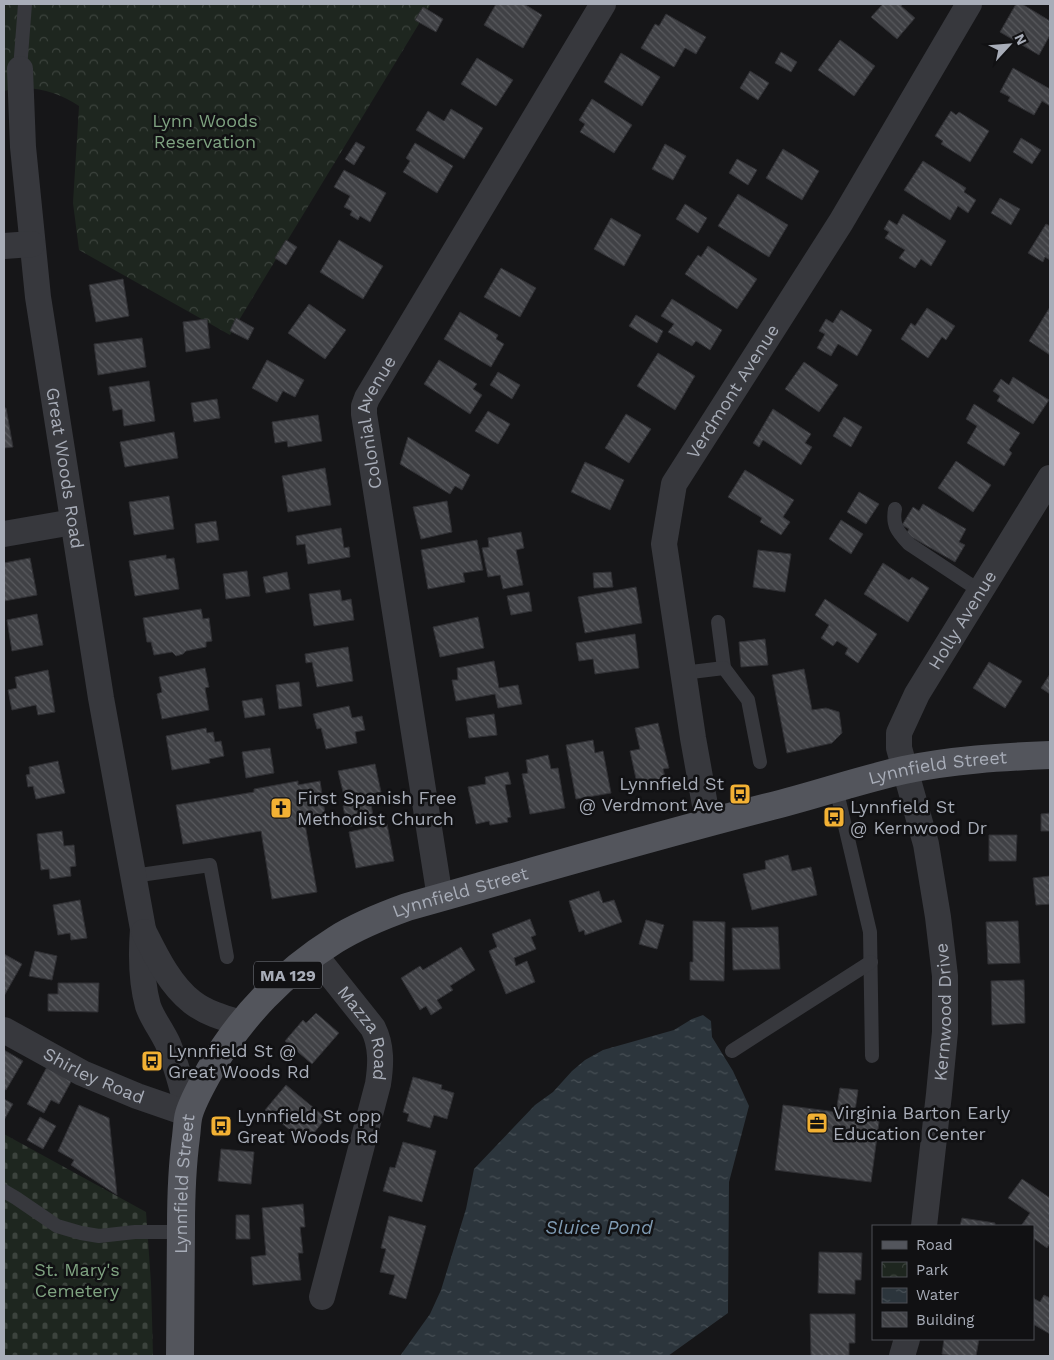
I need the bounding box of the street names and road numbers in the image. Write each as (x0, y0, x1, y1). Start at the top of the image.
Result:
street label: Verdmont Avenue (682, 320, 783, 462)
street label: Colonial Avenue (353, 352, 400, 491)
street label: Great Woods Road (42, 386, 88, 550)
street label: Holly Avenue (924, 566, 1001, 673)
street label: Lynnfield Street (866, 746, 1008, 788)
street label: Lynnfield Street (389, 862, 531, 921)
street label: Kernwood Drive (929, 942, 955, 1082)
road number: MA 129 (254, 962, 322, 988)
street label: Mazza Road (333, 981, 391, 1082)
street label: Shirley Road (40, 1043, 147, 1108)
street label: Lynnfield Street (170, 1112, 199, 1254)

